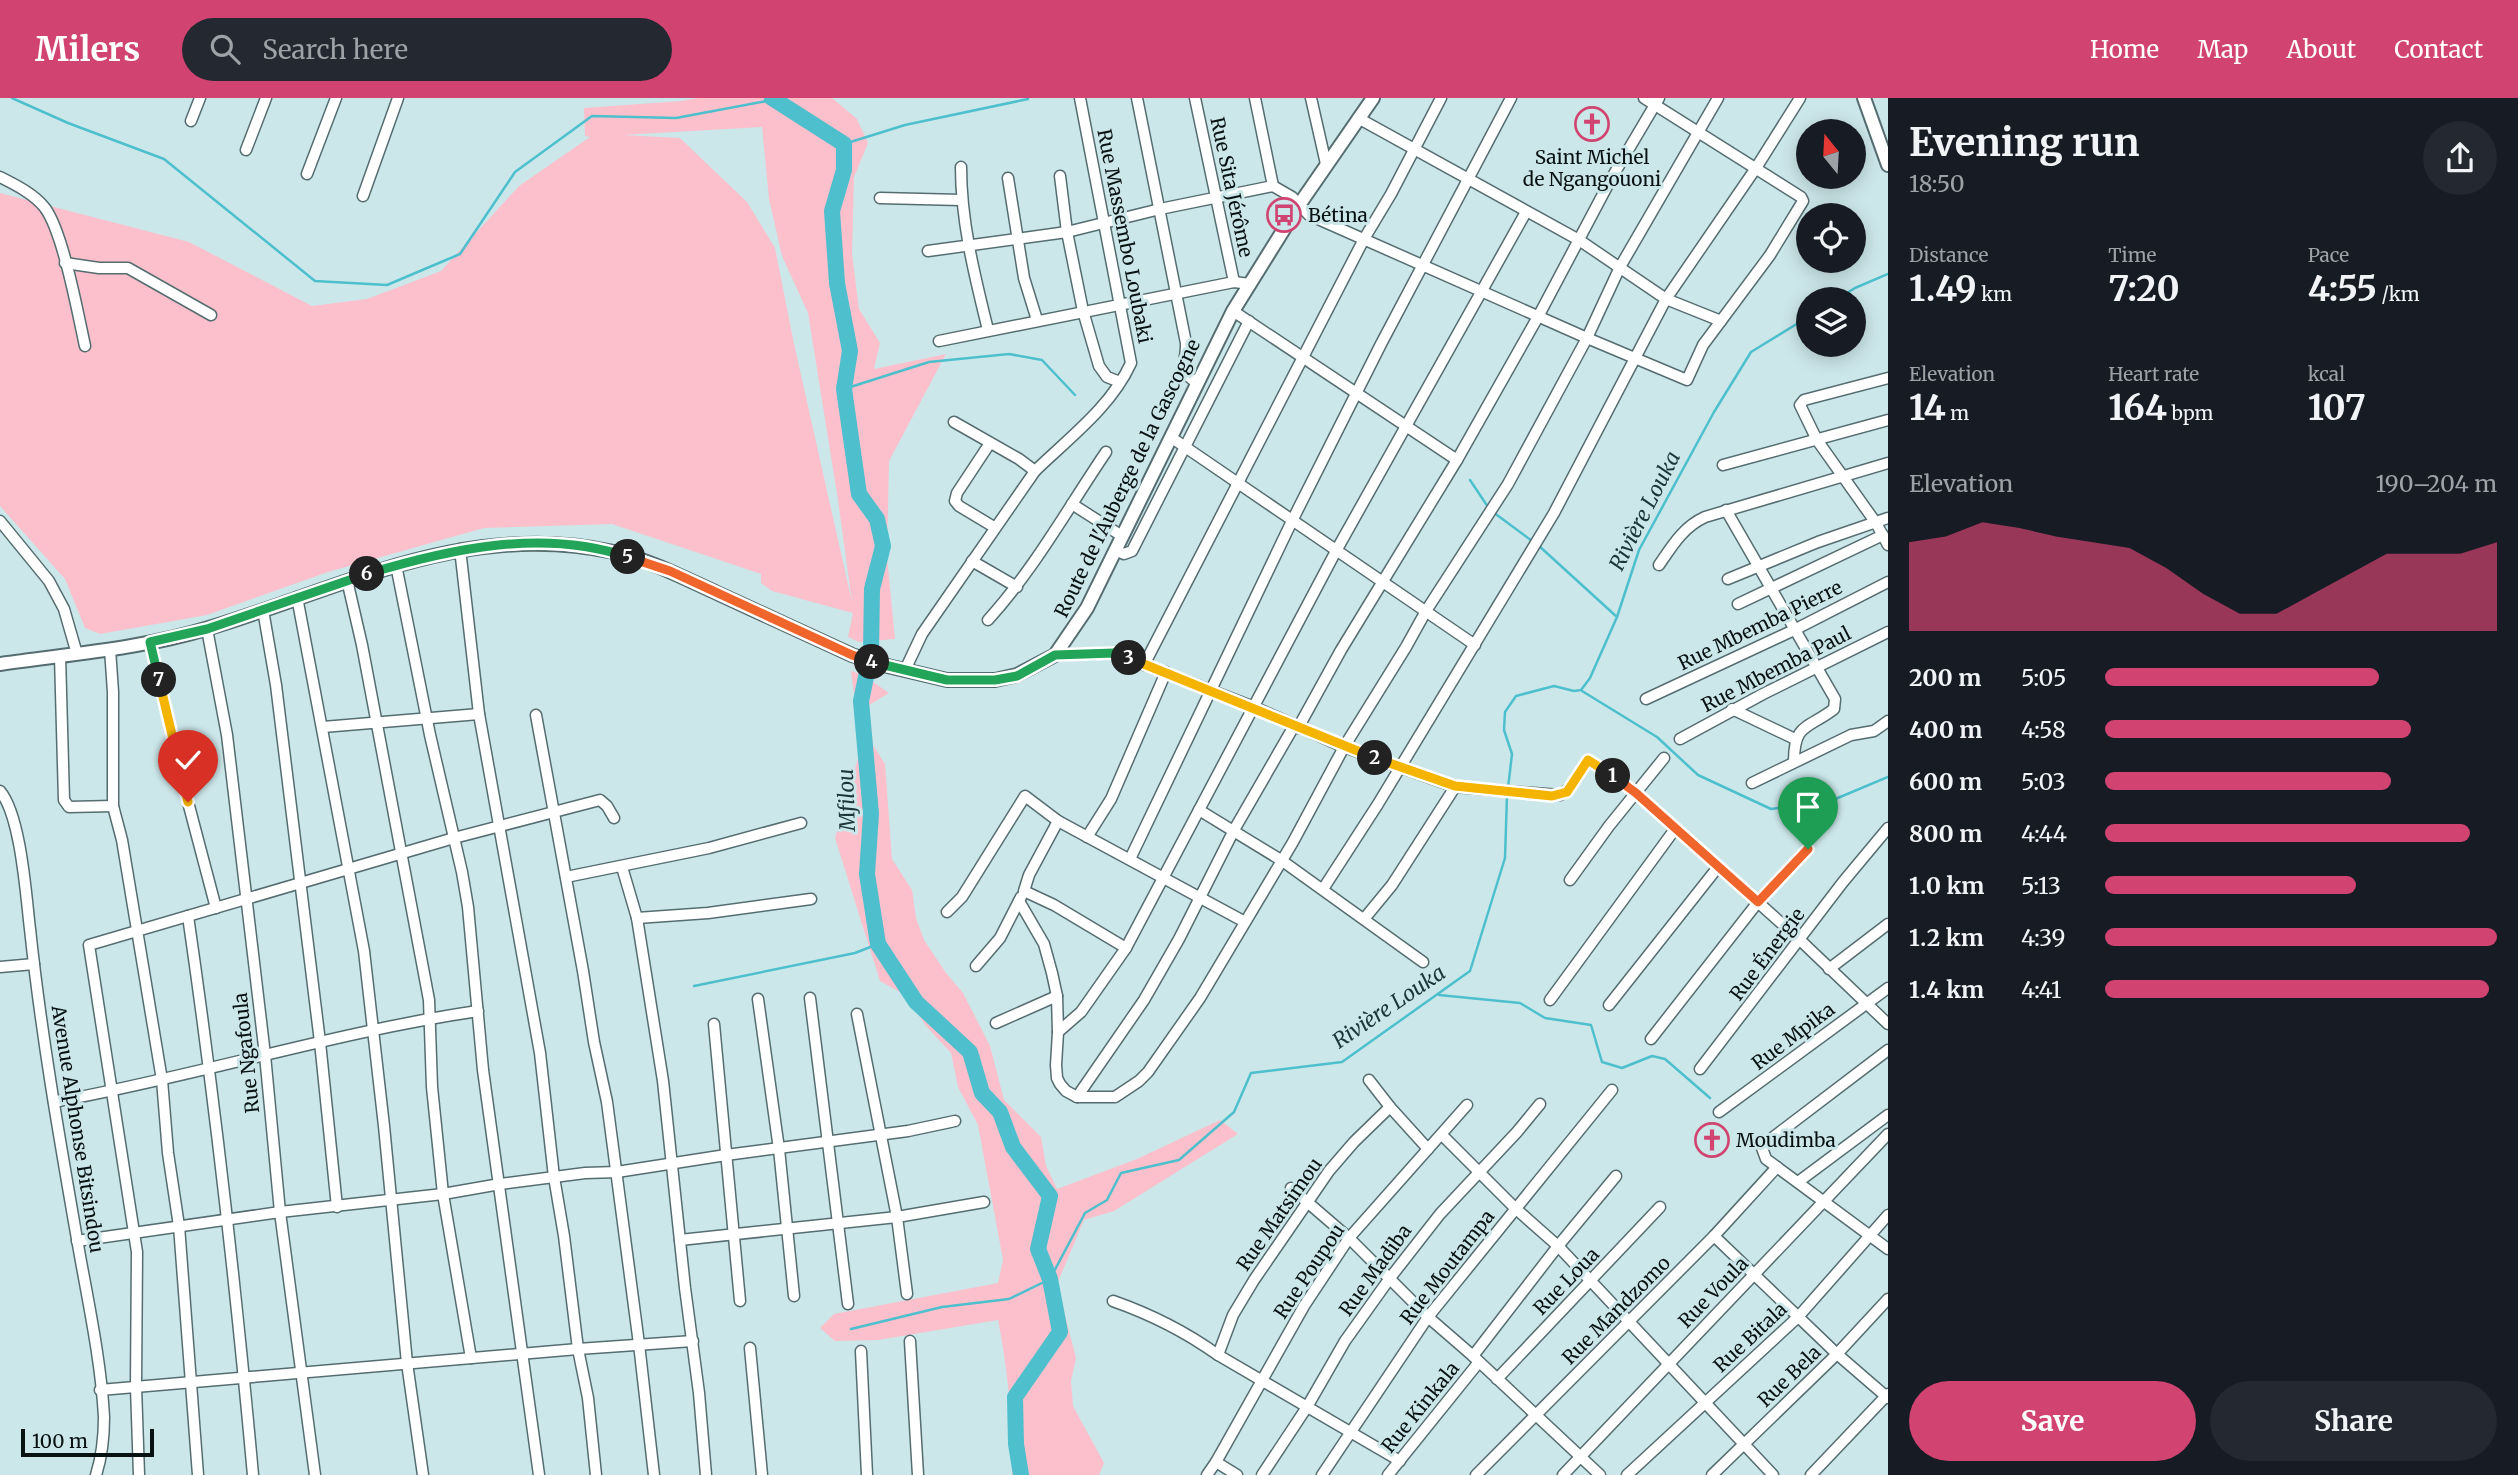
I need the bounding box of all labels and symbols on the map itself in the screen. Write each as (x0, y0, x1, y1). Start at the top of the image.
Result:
church icon: Saint Michel de Ngangouoni (1573, 105, 1611, 143)
street label: Rue Sita Jérôme (1205, 115, 1259, 259)
north arrow (1796, 119, 1866, 189)
street label: Rue Massembo Loubaki (1092, 127, 1158, 345)
place label: Saint Michel de Ngangouoni (1523, 145, 1661, 191)
bus stop icon: Bétina (1265, 196, 1303, 234)
place label: Bétina (1308, 203, 1368, 227)
street label: Route de l'Auberge de la Gascogne (1049, 335, 1205, 621)
water label: Rivière Louka (1603, 447, 1686, 575)
pin: 5 (610, 540, 646, 574)
pin: 6 (350, 556, 384, 592)
street label: Rue Mbemba Pierre (1674, 575, 1846, 675)
street label: Rue Mbemba Paul (1697, 621, 1855, 717)
pin: 3 (1112, 640, 1146, 676)
pin: 4 (854, 644, 890, 680)
pin: 7 (142, 662, 176, 698)
pin (158, 730, 218, 802)
pin: 2 (1358, 740, 1392, 776)
pin: 1 (1596, 758, 1630, 794)
water label: Mfilou (832, 768, 861, 833)
pin (1778, 777, 1838, 849)
street label: Rue Énergie (1724, 903, 1810, 1005)
water label: Rivière Louka (1327, 959, 1450, 1054)
street label: Rue Ngafoula (228, 992, 264, 1114)
street label: Rue Mpika (1747, 997, 1839, 1075)
street label: Avenue Alphonse Bitsindou (46, 1002, 109, 1255)
church icon: Moudimba (1693, 1121, 1731, 1159)
place label: Moudimba (1736, 1128, 1836, 1152)
street label: Rue Matsimou (1231, 1153, 1327, 1275)
street label: Rue Moutampa (1395, 1205, 1499, 1329)
street label: Rue Poupou (1269, 1219, 1349, 1323)
street label: Rue Madiba (1334, 1219, 1416, 1321)
street label: Rue Loua (1528, 1242, 1604, 1320)
street label: Rue Mandzomo (1557, 1251, 1675, 1369)
street label: Rue Voula (1673, 1251, 1753, 1333)
street label: Rue Bitala (1708, 1297, 1792, 1377)
street label: Rue Bela (1752, 1340, 1826, 1412)
street label: Rue Kinkala (1376, 1357, 1464, 1457)
scale bar (21, 1426, 154, 1458)

